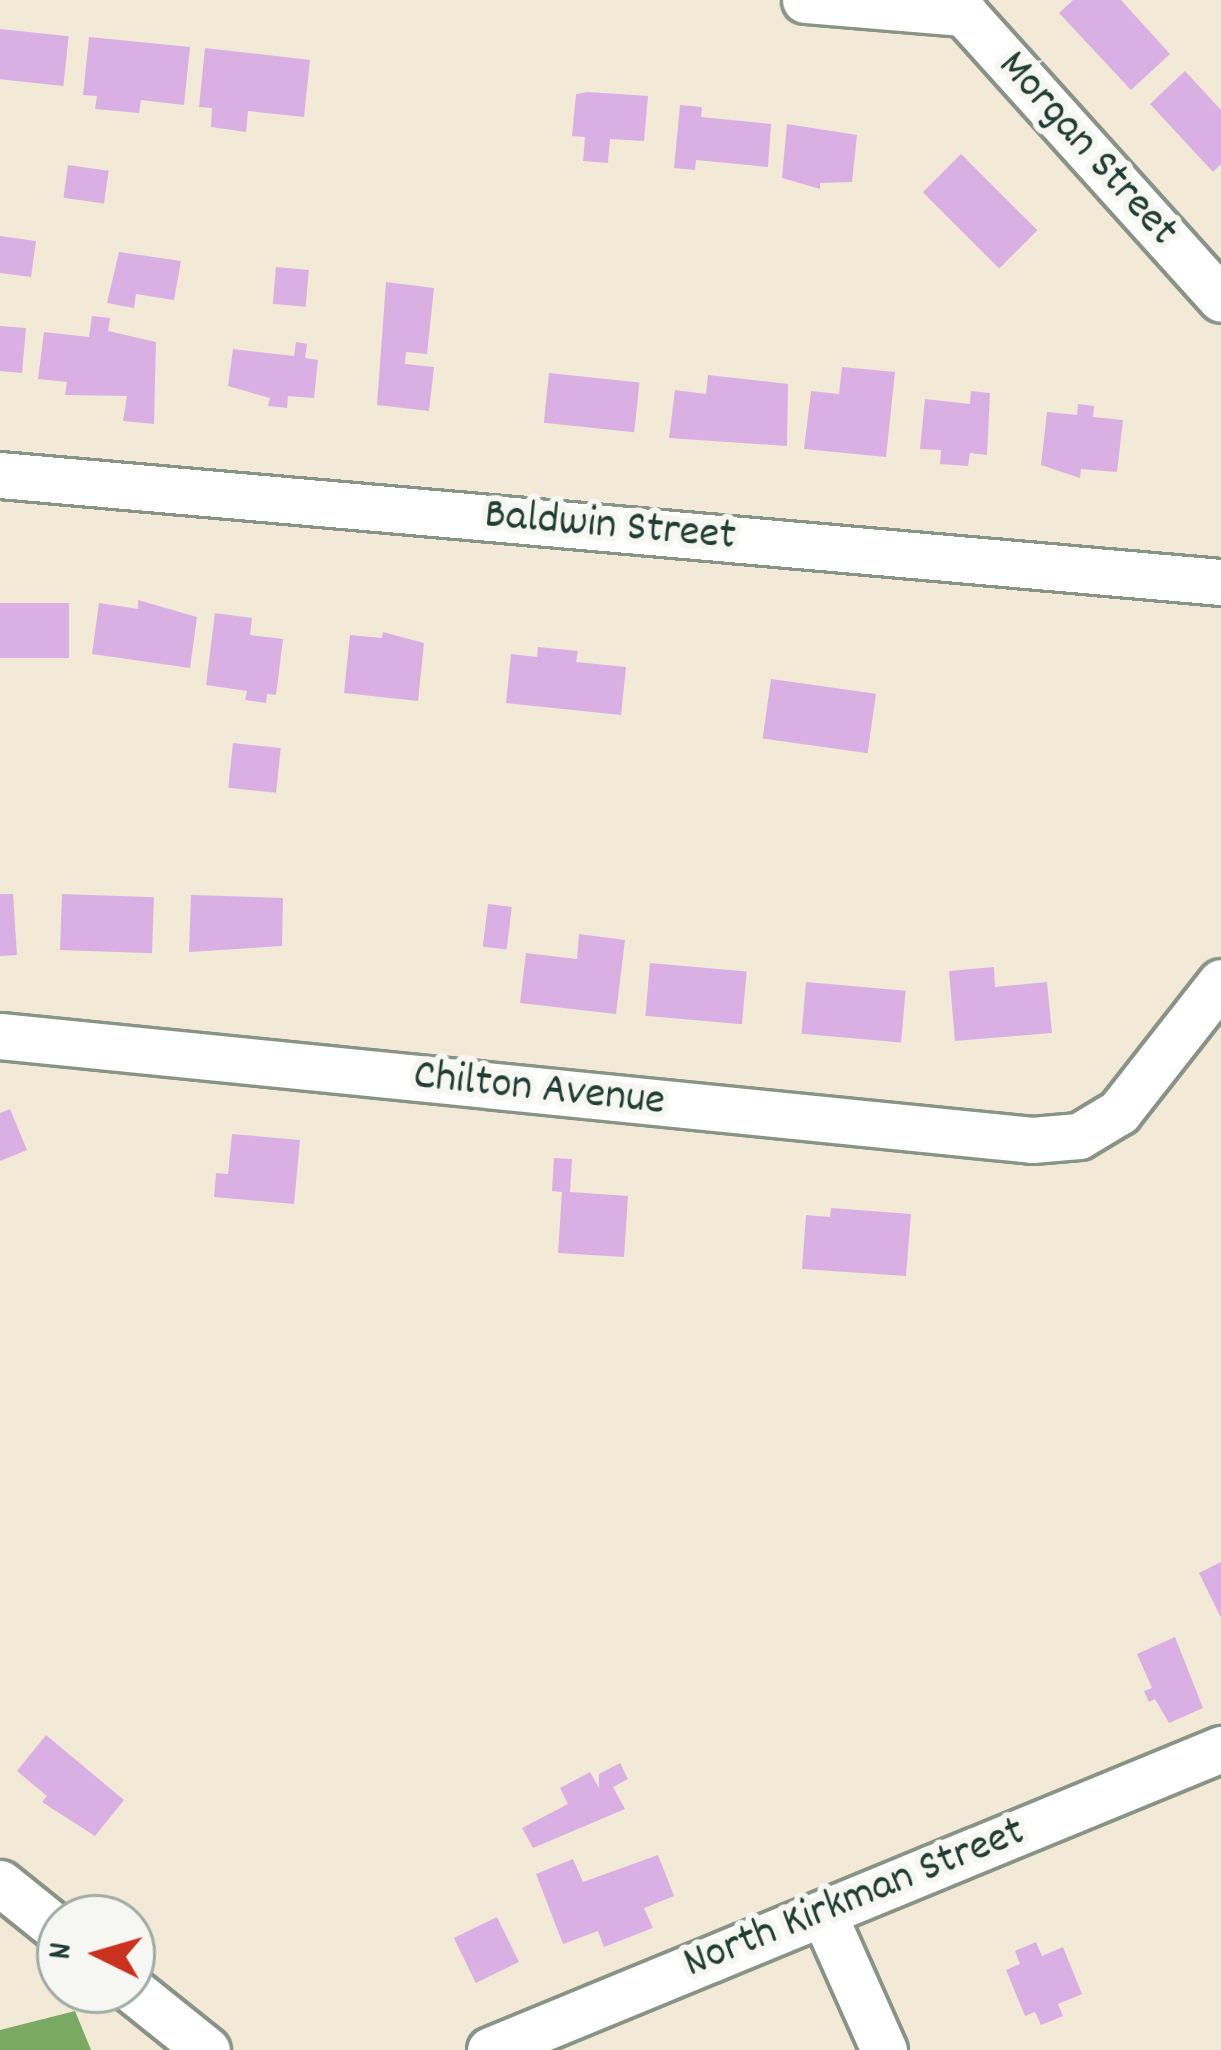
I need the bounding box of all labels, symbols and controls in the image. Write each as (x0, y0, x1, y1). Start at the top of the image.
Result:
street label: Morgan Street (984, 41, 1188, 259)
street label: Baldwin Street (482, 490, 738, 566)
street label: Chilton Avenue (411, 1051, 667, 1131)
street label: North Kirkman Street (677, 1807, 1033, 1993)
north arrow (36, 1894, 156, 2014)
text: N (39, 1941, 87, 1961)

